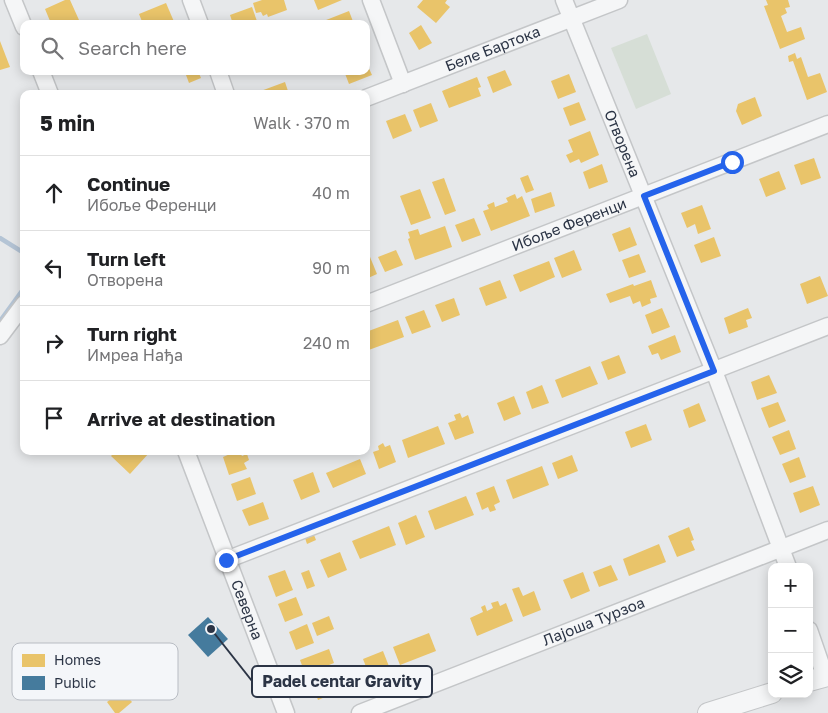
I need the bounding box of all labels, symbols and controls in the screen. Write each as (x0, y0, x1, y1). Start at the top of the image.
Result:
search box (20, 20, 370, 75)
street label: Беле Бартока (442, 21, 543, 74)
icon: search (38, 34, 66, 62)
text: Search here (78, 36, 187, 59)
street label: Отворена (601, 107, 645, 180)
text: 5 min (40, 110, 95, 136)
text: Walk · 370 m (253, 113, 350, 133)
route start (721, 151, 744, 174)
text: Continue (87, 172, 170, 195)
icon: ahead (40, 179, 68, 207)
text: 40 m (312, 183, 350, 203)
street label: Ибоље Ференци (509, 193, 629, 254)
text: Ибоље Ференци (87, 195, 217, 215)
text: Turn left (87, 247, 166, 270)
icon: left (40, 254, 68, 282)
text: 90 m (312, 258, 350, 278)
text: Отворена (87, 270, 163, 290)
text: Turn right (87, 322, 177, 345)
icon: right (40, 329, 68, 357)
text: 240 m (303, 333, 350, 353)
text: Имреа Нађа (87, 345, 183, 365)
icon: arrive (40, 404, 68, 432)
text: Arrive at destination (87, 407, 275, 430)
route end (215, 549, 238, 572)
map controls (768, 563, 813, 698)
button: + (768, 563, 813, 608)
street label: Северна (228, 577, 267, 642)
street label: Лајоша Турзоа (540, 593, 647, 649)
button: − (768, 608, 813, 653)
legend (12, 643, 178, 700)
text: Homes (54, 651, 101, 668)
button: layers (768, 653, 813, 698)
callout: Padel centar Gravity (252, 666, 432, 697)
text: Padel centar Gravity (262, 671, 422, 691)
text: Public (54, 674, 96, 691)

